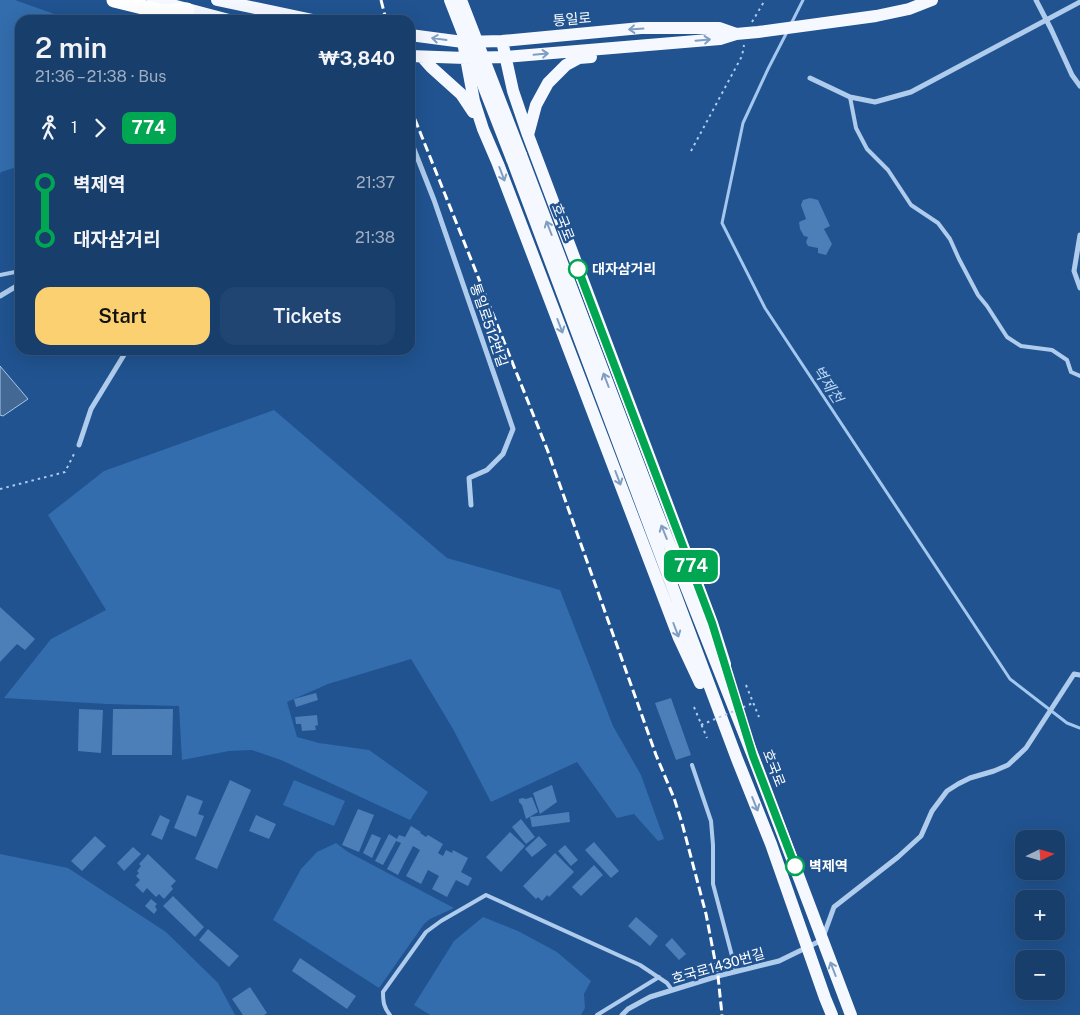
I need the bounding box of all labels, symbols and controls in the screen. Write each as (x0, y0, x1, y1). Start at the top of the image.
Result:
street label: 통일로 (552, 9, 592, 29)
one-way arrow (628, 24, 644, 33)
text: 2 min (35, 31, 107, 64)
one-way arrow (431, 34, 447, 44)
one-way arrow (694, 35, 710, 45)
text: ₩3,840 (318, 47, 395, 69)
one-way arrow (533, 50, 549, 59)
text: 21:36 – 21:38 · Bus (35, 67, 166, 86)
icon: walk (35, 114, 63, 142)
icon: forward (86, 114, 114, 142)
text: 774 (132, 117, 166, 138)
text: 1 (71, 118, 78, 137)
one-way arrow (498, 166, 507, 182)
text: 벽제역 (73, 173, 125, 195)
text: 21:37 (356, 173, 395, 192)
street label: 호국로 (549, 201, 577, 243)
one-way arrow (544, 220, 553, 236)
text: 대자삼거리 (73, 228, 160, 250)
text: 21:38 (355, 228, 395, 247)
marker: 대자삼거리 (568, 259, 588, 279)
place label: 대자삼거리 (592, 261, 656, 277)
street label: 통일로512번길 (467, 281, 511, 369)
button: Start (35, 287, 210, 345)
button: Tickets (220, 287, 395, 345)
one-way arrow (556, 318, 565, 333)
water label: 벽제천 (810, 362, 848, 408)
one-way arrow (601, 372, 610, 388)
one-way arrow (614, 470, 623, 485)
one-way arrow (659, 524, 668, 540)
line badge: 774 (662, 550, 720, 582)
text: 774 (674, 555, 708, 576)
one-way arrow (673, 622, 682, 637)
street label: 호국로 (760, 747, 788, 789)
one-way arrow (751, 796, 760, 811)
north arrow (1015, 830, 1065, 880)
map controls (1015, 830, 1065, 1000)
marker: 벽제역 (785, 856, 805, 876)
place label: 벽제역 (809, 858, 848, 874)
button: + (1015, 890, 1065, 940)
street label: 호국로1430번길 (670, 945, 766, 987)
button: − (1015, 950, 1065, 1000)
one-way arrow (828, 962, 837, 978)

